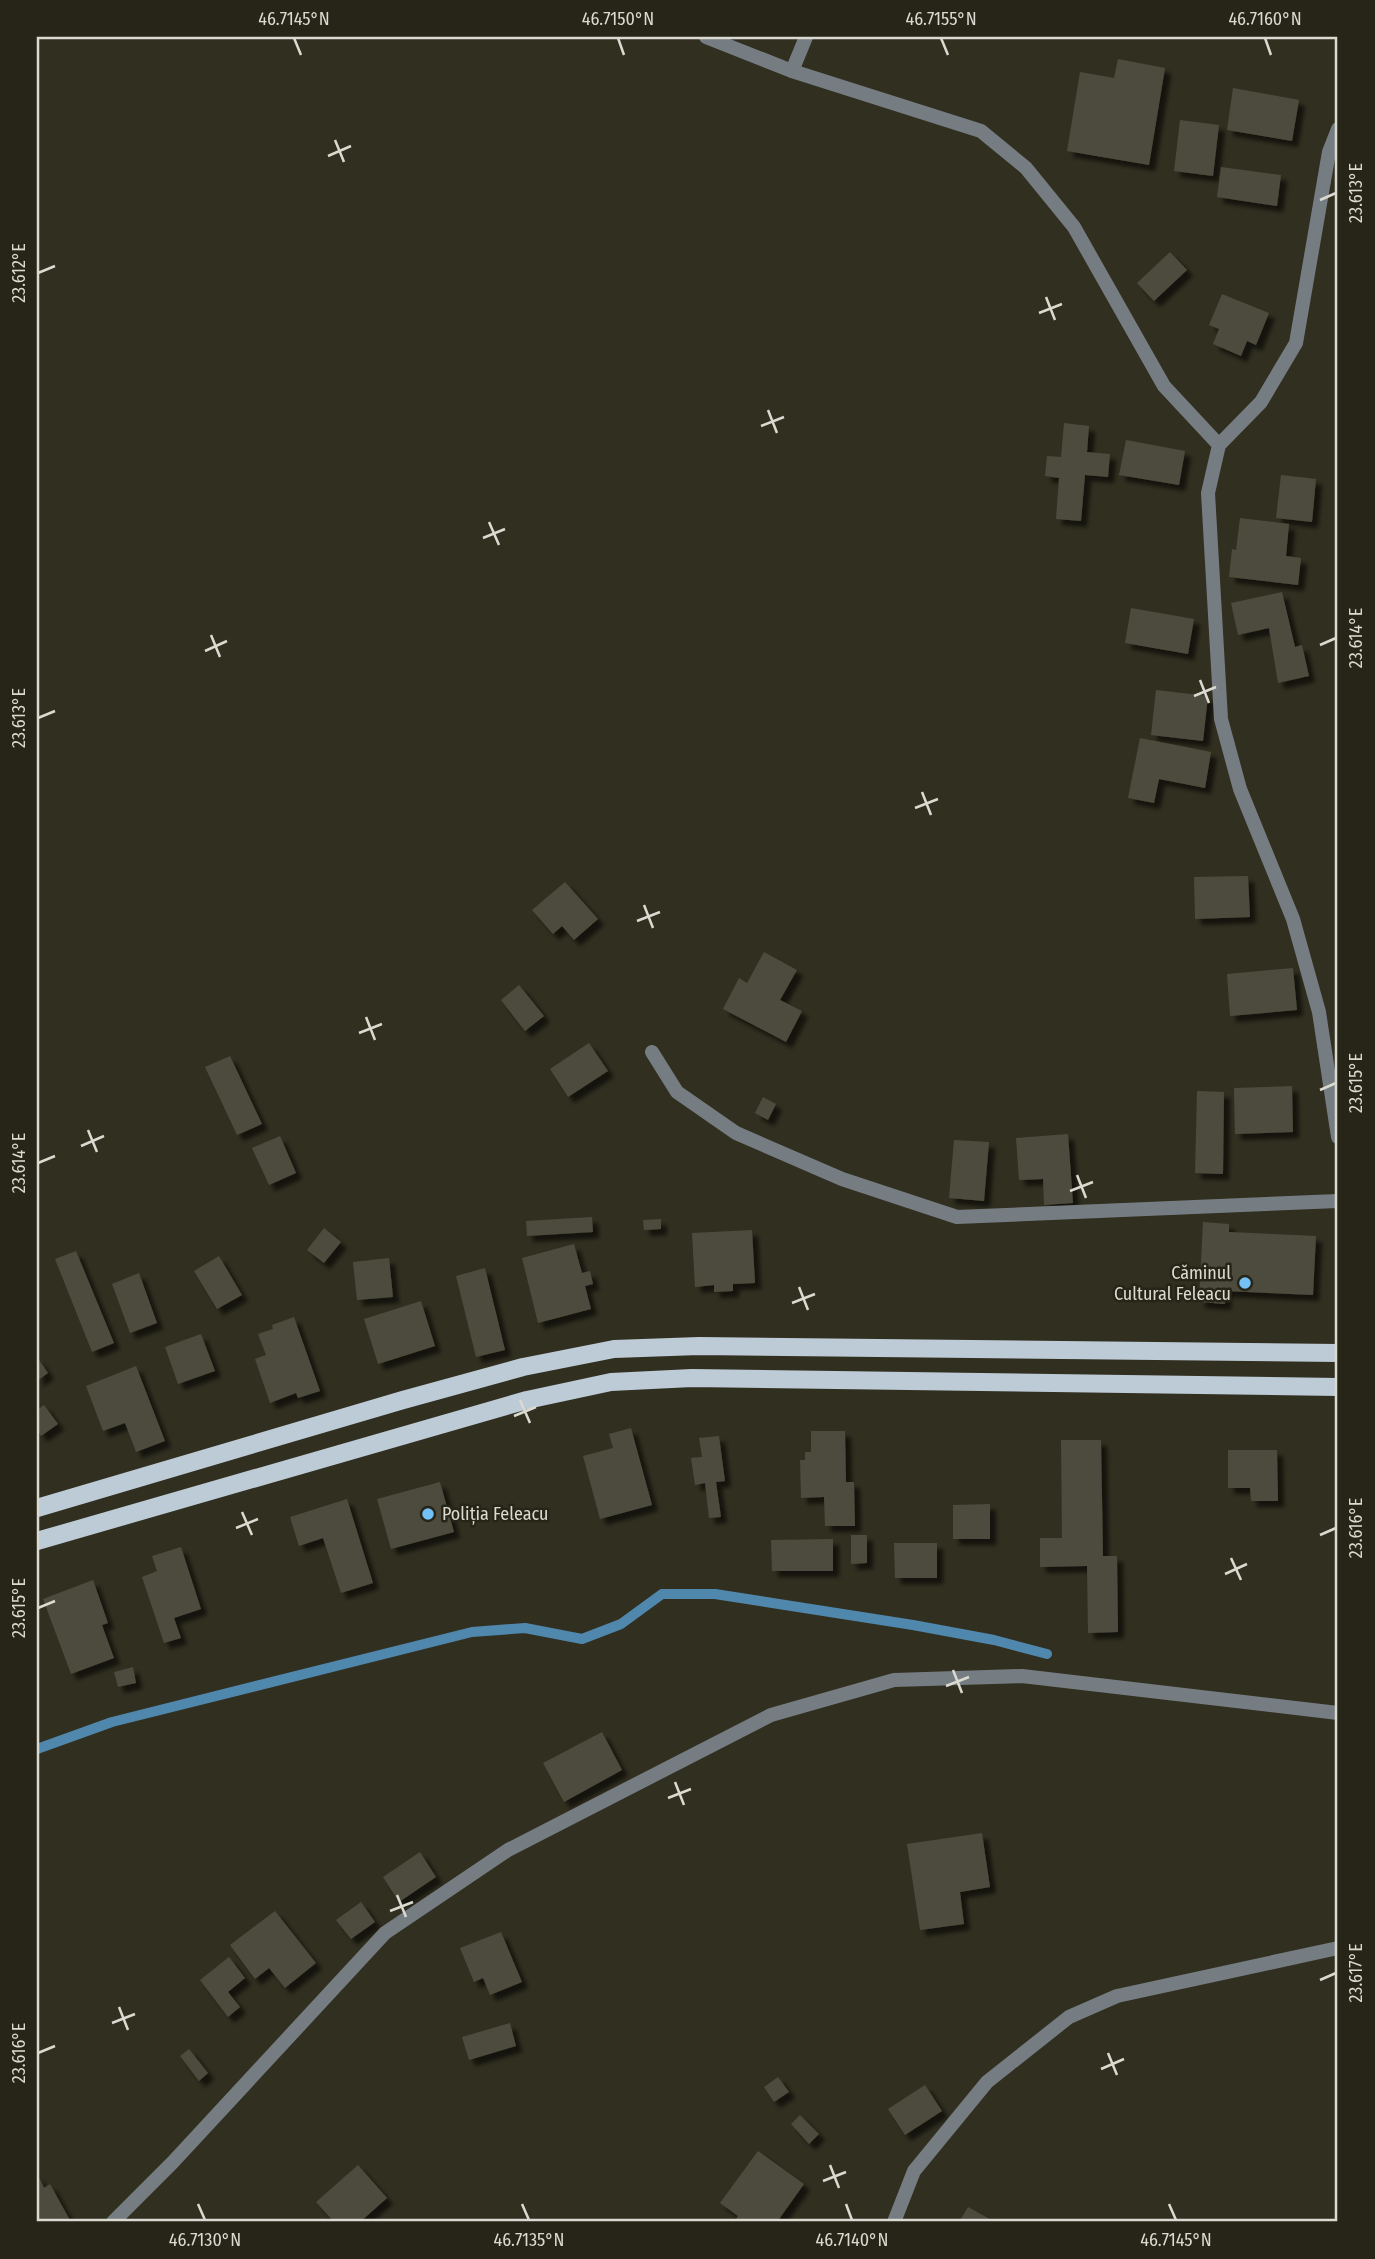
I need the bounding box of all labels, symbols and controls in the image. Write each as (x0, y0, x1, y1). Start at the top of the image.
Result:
text: 46.7145°N (258, 8, 330, 30)
text: 46.7150°N (582, 8, 654, 30)
text: 46.7155°N (905, 8, 977, 30)
text: 46.7160°N (1228, 8, 1302, 30)
text: 23.613°E (1345, 163, 1367, 223)
text: 23.612°E (8, 243, 30, 303)
text: 23.614°E (1345, 608, 1367, 668)
text: 23.613°E (8, 688, 30, 748)
text: 23.615°E (1345, 1053, 1367, 1113)
text: 23.614°E (8, 1133, 30, 1193)
place label: Căminul Cultural Feleacu (1114, 1262, 1231, 1305)
marker: Căminul Cultural Feleacu (1237, 1275, 1253, 1291)
text: 23.616°E (1345, 1498, 1367, 1558)
place label: Poliția Feleacu (442, 1503, 548, 1525)
marker: Poliția Feleacu (420, 1506, 436, 1522)
text: 23.615°E (8, 1578, 30, 1638)
text: 23.617°E (1345, 1943, 1367, 2003)
text: 23.616°E (8, 2023, 30, 2083)
text: 46.7130°N (169, 2229, 241, 2251)
text: 46.7135°N (493, 2229, 565, 2251)
text: 46.7140°N (816, 2229, 889, 2251)
text: 46.7145°N (1140, 2229, 1212, 2251)

